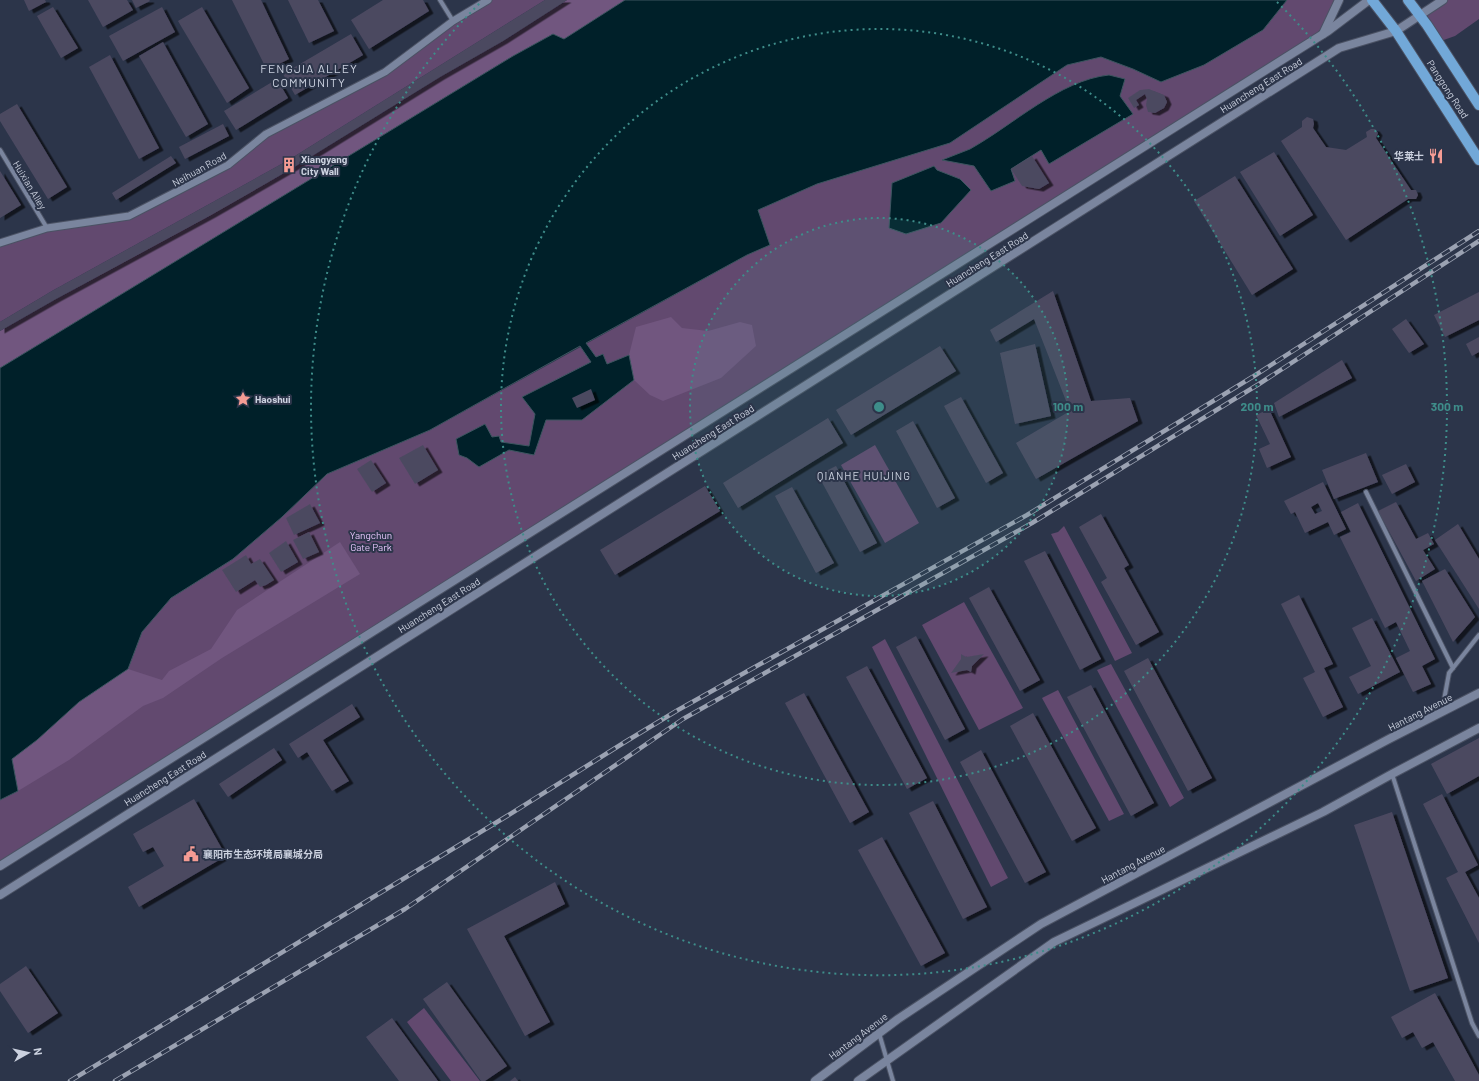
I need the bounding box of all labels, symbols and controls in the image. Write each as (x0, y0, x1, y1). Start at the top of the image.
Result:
street label: Huancheng East Road (1218, 55, 1304, 115)
street label: Panggong Road (1425, 57, 1471, 121)
district label: FENGJIA ALLEY COMMUNITY (260, 61, 358, 89)
restaurant icon: 华莱士 (1427, 147, 1445, 165)
street label: Neihuan Road (170, 149, 228, 189)
place label: 华莱士 (1394, 150, 1424, 162)
place label: Xiangyang City Wall (301, 153, 348, 177)
building icon: Xiangyang City Wall (280, 156, 298, 174)
street label: Huixian Alley (11, 158, 49, 212)
street label: Huancheng East Road (944, 229, 1030, 289)
place icon: Haoshui (234, 390, 252, 408)
place label: Haoshui (255, 393, 291, 405)
text: 100 m (1053, 399, 1083, 413)
text: 200 m (1241, 399, 1273, 413)
text: 300 m (1431, 399, 1463, 413)
centre of rings (872, 400, 886, 414)
street label: Huancheng East Road (670, 402, 756, 462)
district label: QIANHE HUIJING (817, 469, 911, 482)
park label: Yangchun Gate Park (350, 529, 392, 553)
street label: Huancheng East Road (396, 575, 482, 635)
street label: Hantang Avenue (1386, 691, 1454, 733)
street label: Huancheng East Road (122, 748, 208, 808)
street label: Hantang Avenue (1099, 842, 1167, 886)
public building icon: 襄阳市生态环境局襄城分局 (182, 845, 200, 863)
place label: 襄阳市生态环境局襄城分局 (203, 848, 323, 860)
street label: Hantang Avenue (826, 1010, 890, 1062)
north arrow (8, 1033, 48, 1073)
text: N (31, 1047, 45, 1056)

